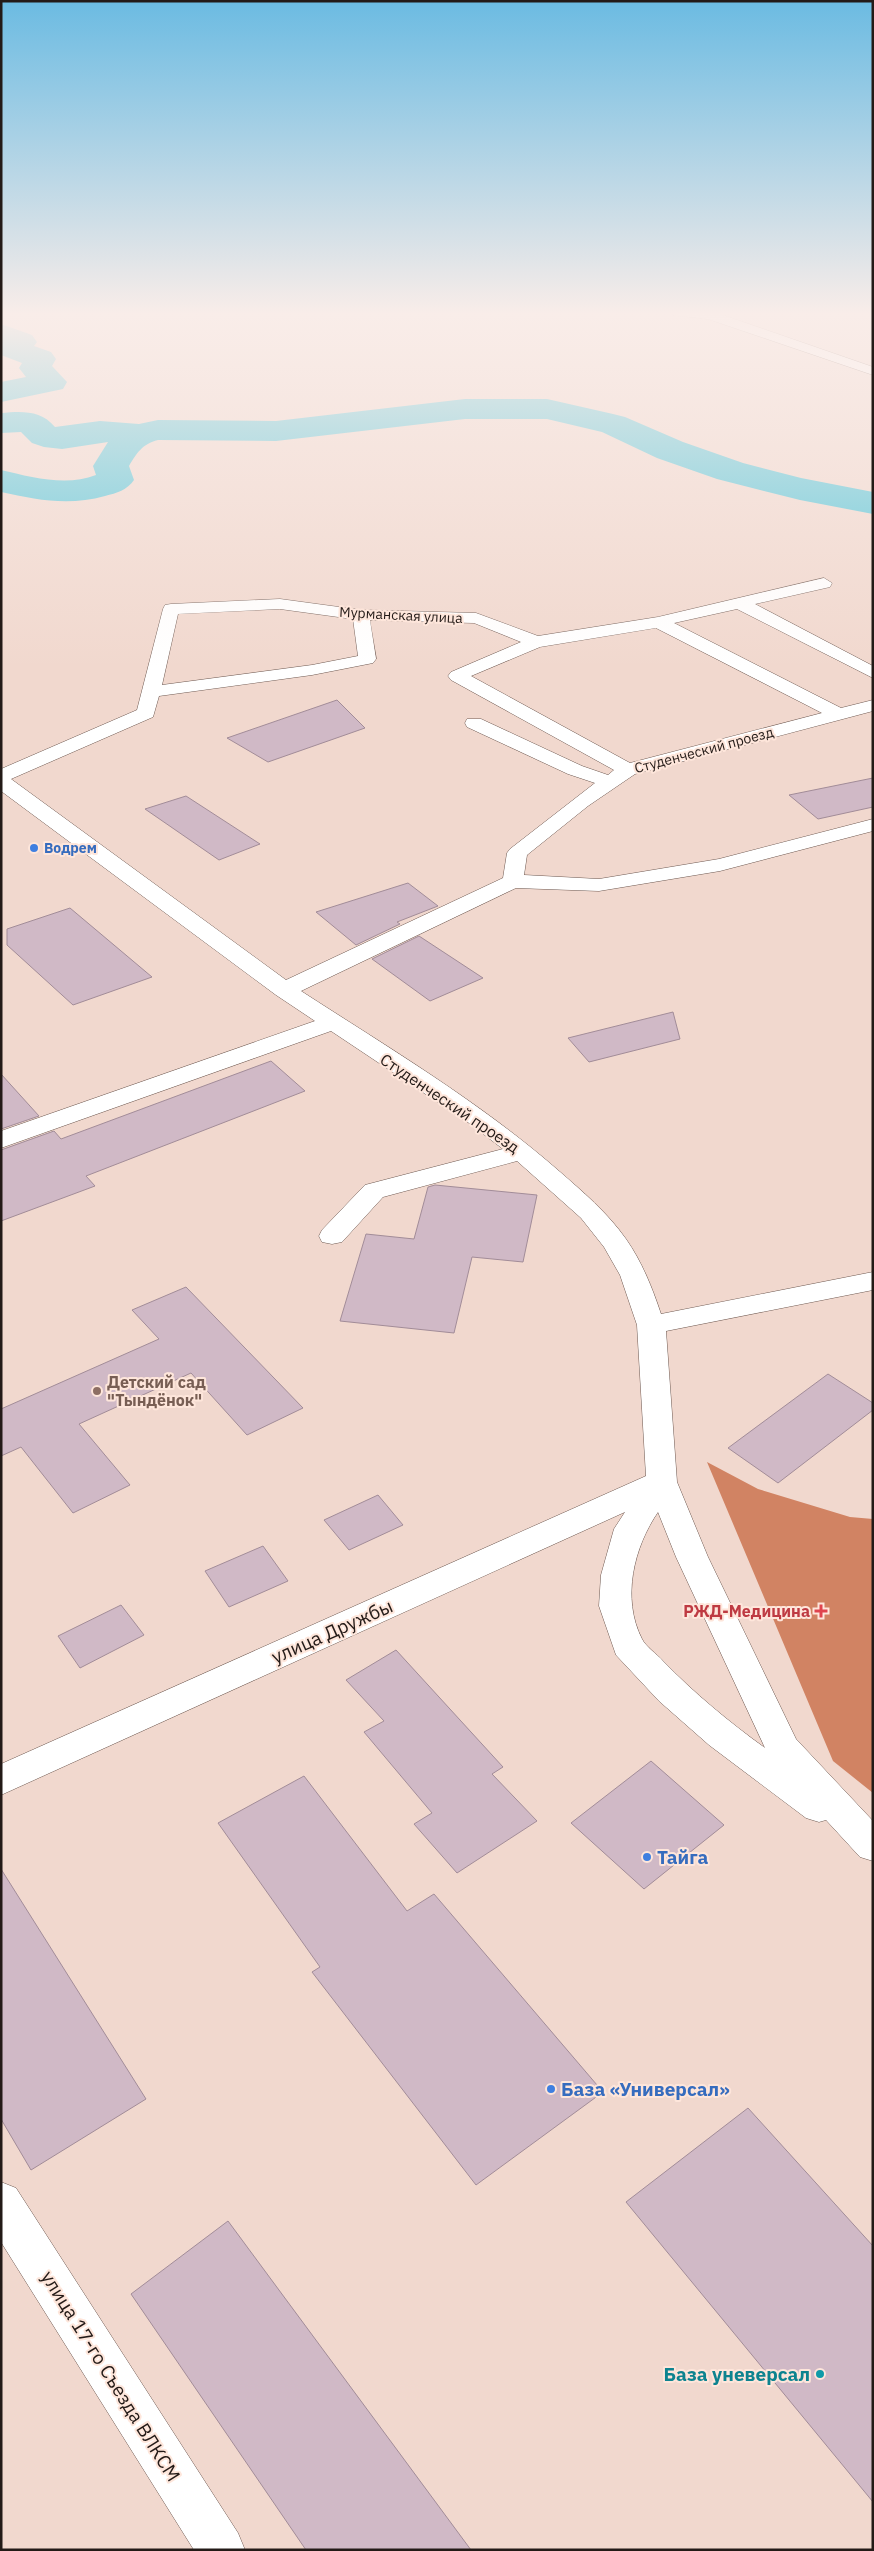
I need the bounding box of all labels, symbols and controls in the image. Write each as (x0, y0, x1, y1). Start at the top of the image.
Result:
street label: Мурманская улица (339, 603, 464, 627)
street label: Студенческий проезд (632, 723, 776, 777)
place label: Водрем (44, 839, 97, 857)
marker: Водрем (28, 842, 40, 854)
street label: Студенческий проезд (377, 1049, 524, 1157)
place label: Детский сад "Тындёнок" (107, 1372, 206, 1410)
marker: Детский сад "Тындёнок" (91, 1385, 103, 1397)
street label: улица Дружбы (268, 1594, 396, 1668)
place label: РЖД-Медицина (683, 1601, 810, 1621)
marker: РЖД-Медицина (814, 1604, 828, 1618)
place label: Тайга (657, 1845, 709, 1869)
marker: Тайга (641, 1851, 653, 1863)
place label: База «Универсал» (561, 2077, 730, 2101)
marker: База «Универсал» (545, 2083, 557, 2095)
street label: улица 17-го Съезда ВЛКСМ (36, 2266, 186, 2486)
place label: База уневерсал (663, 2362, 810, 2386)
marker: База уневерсал (814, 2368, 826, 2380)

